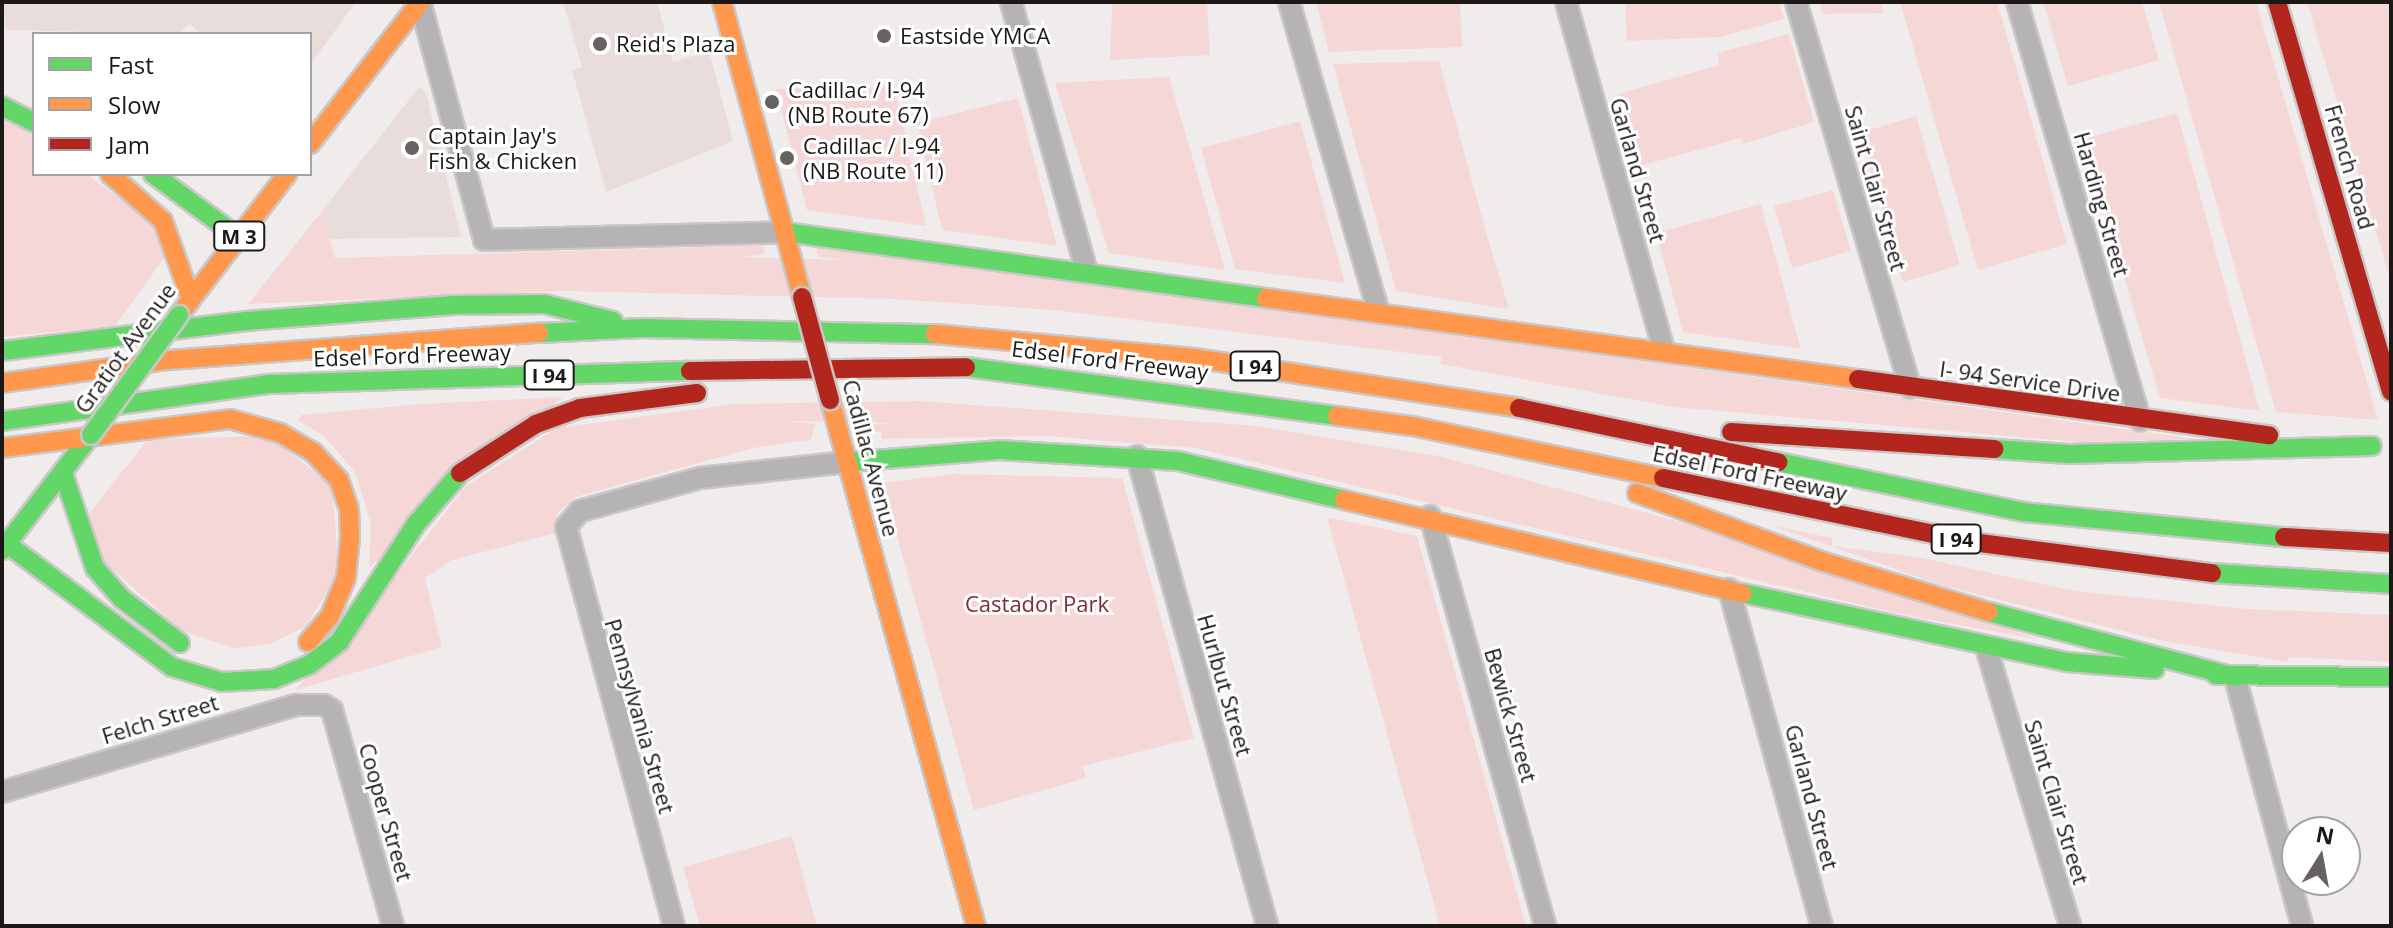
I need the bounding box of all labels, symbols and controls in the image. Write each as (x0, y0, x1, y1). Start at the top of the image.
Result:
place label: Eastside YMCA (900, 23, 1050, 49)
marker: Eastside YMCA (875, 27, 893, 45)
place label: Reid's Plaza (616, 31, 736, 57)
legend (32, 32, 312, 176)
marker: Reid's Plaza (591, 35, 609, 53)
text: Fast (108, 48, 154, 81)
place label: Cadillac / I-94 (NB Route 67) (788, 76, 929, 128)
text: Slow (108, 88, 160, 121)
marker: Cadillac / I-94 (NB Route 67) (763, 93, 781, 111)
street label: Garland Street (1605, 95, 1671, 245)
street label: French Road (2320, 102, 2380, 232)
street label: Saint Clair Street (1840, 103, 1912, 273)
place label: Captain Jay's Fish & Chicken (428, 122, 577, 174)
text: Jam (108, 128, 150, 161)
street label: Harding Street (2069, 129, 2135, 279)
place label: Cadillac / I-94 (NB Route 11) (803, 132, 944, 184)
marker: Captain Jay's Fish & Chicken (403, 139, 421, 157)
marker: Cadillac / I-94 (NB Route 11) (778, 149, 796, 167)
road number: M 3 (213, 220, 265, 252)
street label: Gratiot Avenue (69, 278, 181, 418)
street label: Edsel Ford Freeway (1010, 335, 1210, 385)
street label: Edsel Ford Freeway (313, 338, 511, 372)
road number: I 94 (1229, 350, 1281, 382)
street label: I- 94 Service Drive (1938, 355, 2122, 407)
road number: I 94 (523, 359, 575, 391)
street label: Cadillac Avenue (837, 377, 905, 539)
street label: Edsel Ford Freeway (1650, 440, 1850, 506)
road number: I 94 (1930, 523, 1982, 555)
park label: Castador Park (965, 591, 1109, 617)
street label: Hurlbut Street (1192, 611, 1258, 759)
street label: Pennsylvania Street (600, 616, 680, 816)
street label: Bewick Street (1479, 645, 1543, 785)
street label: Felch Street (99, 689, 221, 749)
street label: Saint Clair Street (2019, 717, 2095, 887)
street label: Garland Street (1780, 722, 1844, 872)
street label: Cooper Street (354, 740, 418, 884)
north arrow (2281, 816, 2361, 896)
text: N (2314, 818, 2337, 851)

